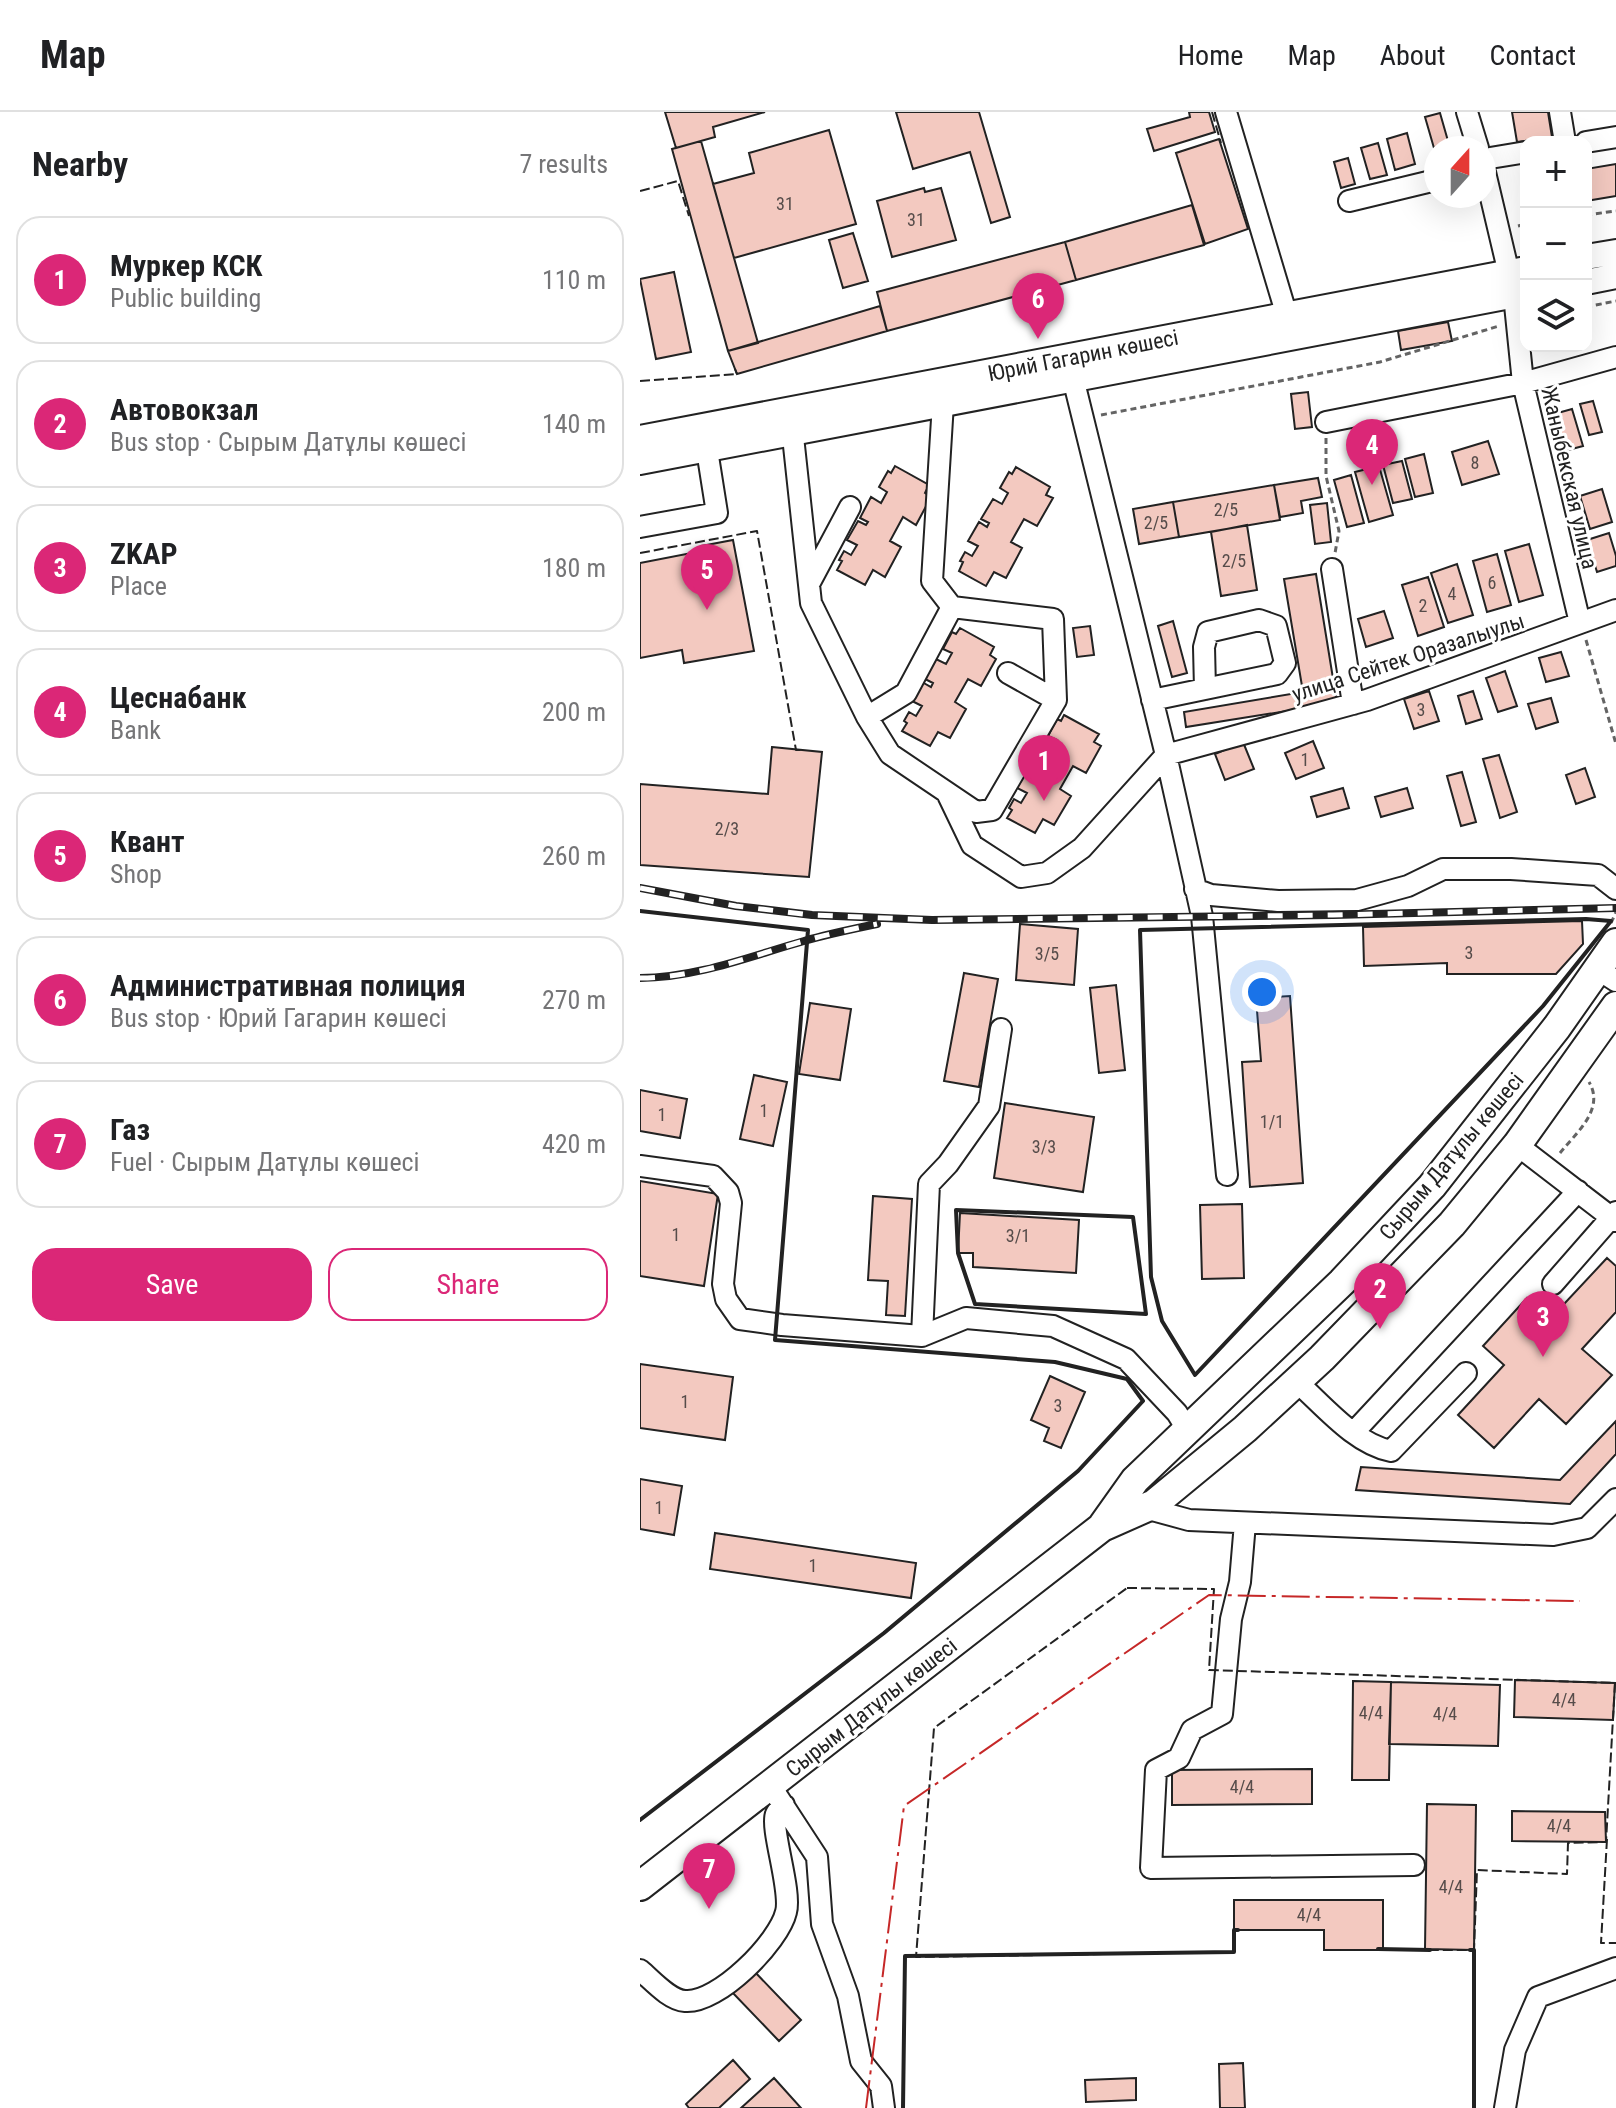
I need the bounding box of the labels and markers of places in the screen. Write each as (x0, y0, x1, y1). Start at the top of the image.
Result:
pin: 6 (1012, 273, 1064, 339)
pin: 4 (1346, 419, 1398, 485)
pin: 5 (681, 544, 733, 610)
pin: 1 (1018, 735, 1070, 801)
pin: 2 (1354, 1263, 1406, 1329)
pin: 3 (1517, 1291, 1569, 1357)
pin: 7 (683, 1843, 735, 1909)

